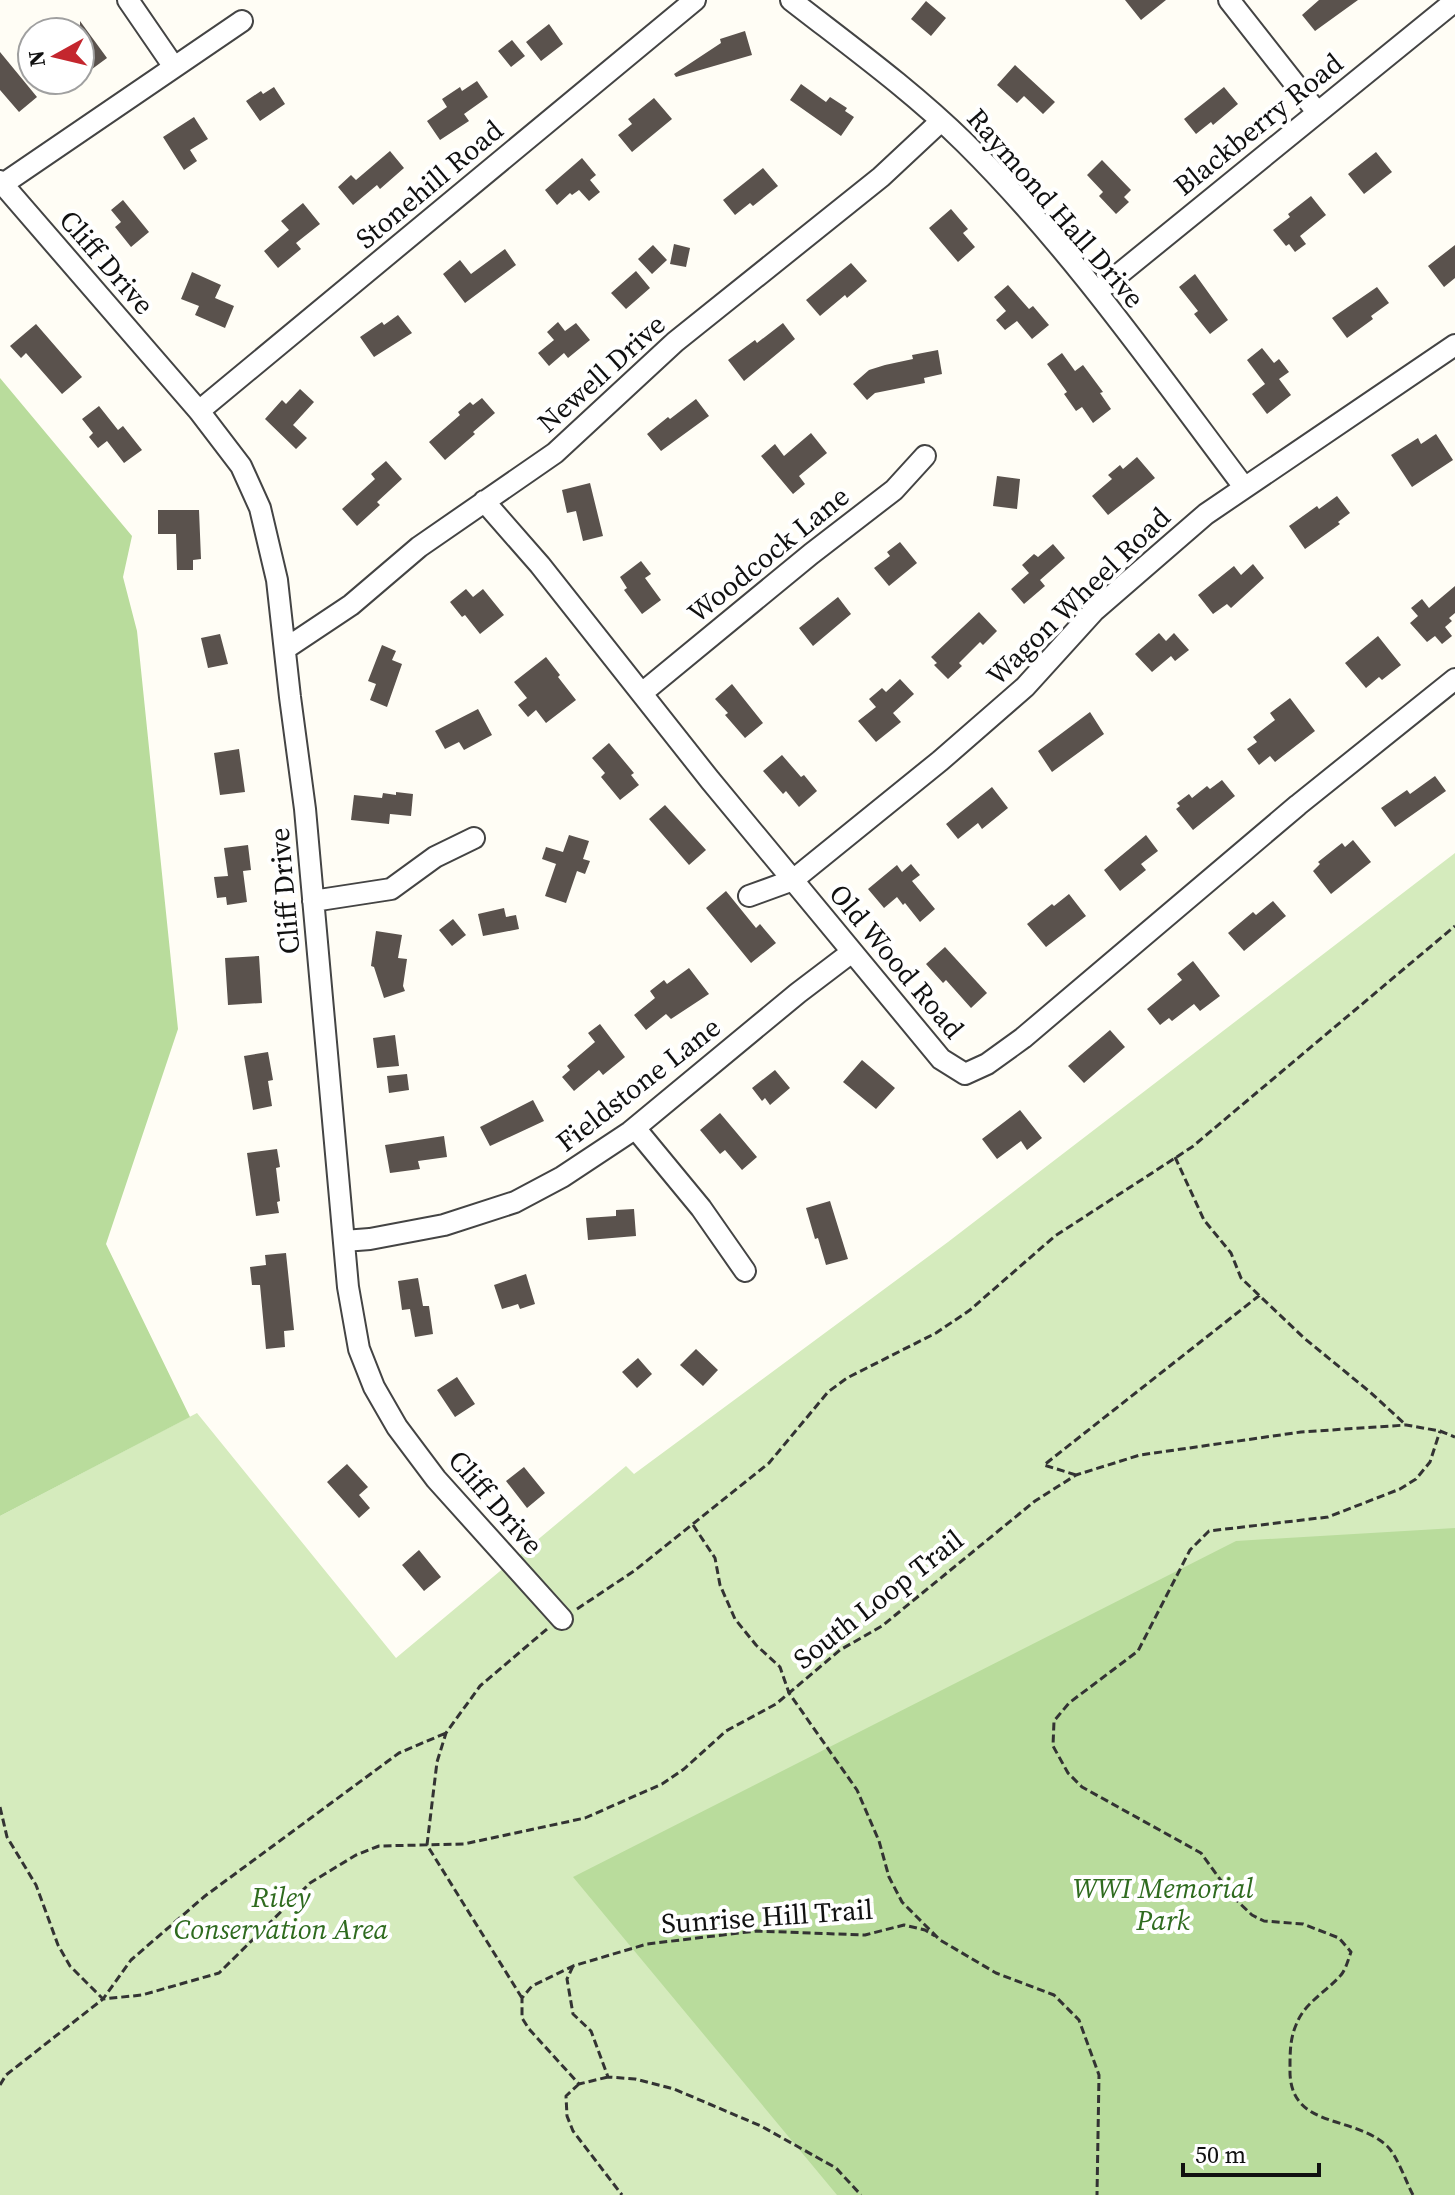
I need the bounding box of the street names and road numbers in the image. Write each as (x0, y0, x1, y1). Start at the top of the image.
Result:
street label: Blackberry Road (1166, 44, 1350, 204)
street label: Raymond Hall Drive (959, 100, 1153, 316)
street label: Stonehill Road (347, 111, 511, 257)
street label: Cliff Drive (51, 202, 163, 322)
street label: Newell Drive (529, 305, 673, 441)
street label: Woodcock Lane (679, 477, 857, 631)
street label: Wagon Wheel Road (978, 498, 1178, 694)
street label: Cliff Drive (260, 826, 308, 956)
street label: Old Wood Road (821, 876, 973, 1047)
street label: Fieldstone Lane (548, 1008, 728, 1160)
street label: Cliff Drive (440, 1442, 552, 1562)
street label: South Loop Trail (785, 1521, 971, 1677)
street label: Sunrise Hill Trail (660, 1890, 874, 1942)

